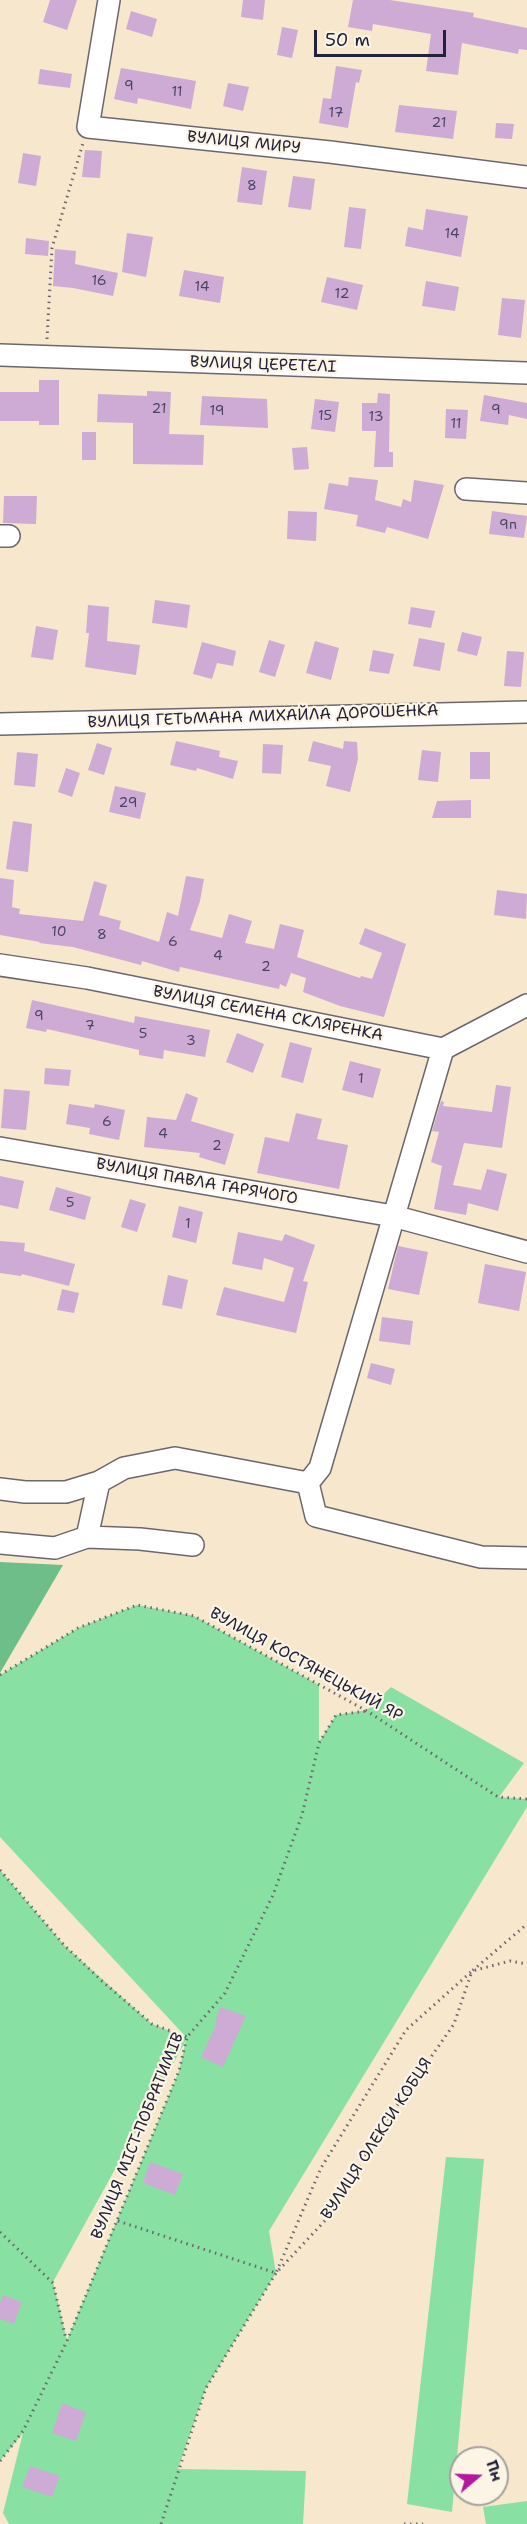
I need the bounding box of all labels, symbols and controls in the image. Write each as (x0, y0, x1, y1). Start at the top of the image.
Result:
scale bar (317, 18, 449, 56)
text: 50 m (325, 28, 370, 52)
house number: 9 (124, 78, 134, 94)
house number: 11 (171, 84, 183, 100)
house number: 17 (329, 105, 343, 121)
house number: 21 (432, 115, 446, 131)
street label: ВУЛИЦЯ МИРУ (186, 127, 302, 159)
house number: 8 (247, 178, 257, 194)
house number: 14 (444, 226, 460, 242)
house number: 16 (91, 273, 107, 289)
house number: 14 (194, 279, 210, 295)
house number: 12 (335, 286, 349, 302)
street label: ВУЛИЦЯ ЦЕРЕТЕЛІ (190, 353, 336, 377)
house number: 21 (152, 401, 166, 417)
house number: 9 (491, 402, 501, 418)
house number: 19 (209, 403, 225, 419)
house number: 15 (318, 408, 332, 424)
house number: 13 (369, 409, 383, 425)
house number: 11 (450, 416, 462, 432)
house number: 9п (499, 517, 517, 533)
street label: ВУЛИЦЯ ГЕТЬМАНА МИХАЙЛА ДОРОШЕНКА (87, 701, 439, 733)
house number: 29 (119, 795, 137, 811)
house number: 10 (51, 924, 67, 940)
house number: 8 (97, 927, 107, 943)
house number: 6 (168, 934, 178, 950)
house number: 4 (213, 948, 223, 964)
house number: 2 (261, 959, 271, 975)
street label: ВУЛИЦЯ СЕМЕНА СКЛЯРЕНКА (152, 982, 384, 1046)
house number: 9 (34, 1008, 44, 1024)
house number: 7 (85, 1018, 95, 1034)
house number: 5 (139, 1026, 147, 1042)
house number: 3 (186, 1033, 196, 1049)
house number: 1 (358, 1071, 364, 1087)
house number: 6 (102, 1114, 112, 1130)
house number: 4 (158, 1126, 168, 1142)
house number: 2 (212, 1138, 222, 1154)
street label: ВУЛИЦЯ ПАВЛА ГАРЯЧОГО (95, 1155, 299, 1209)
house number: 5 (66, 1195, 74, 1211)
house number: 1 (185, 1216, 191, 1232)
street label: ВУЛИЦЯ КОСТЯНЕЦЬКИЙ ЯР (206, 1604, 406, 1726)
street label: ВУЛИЦЯ МІСТ-ПОБРАТИМІВ (88, 2030, 188, 2242)
street label: ВУЛИЦЯ ОЛЕКСИ КОБЦЯ (318, 2055, 436, 2223)
north arrow (449, 2446, 509, 2506)
text: Пн (481, 2457, 508, 2484)

